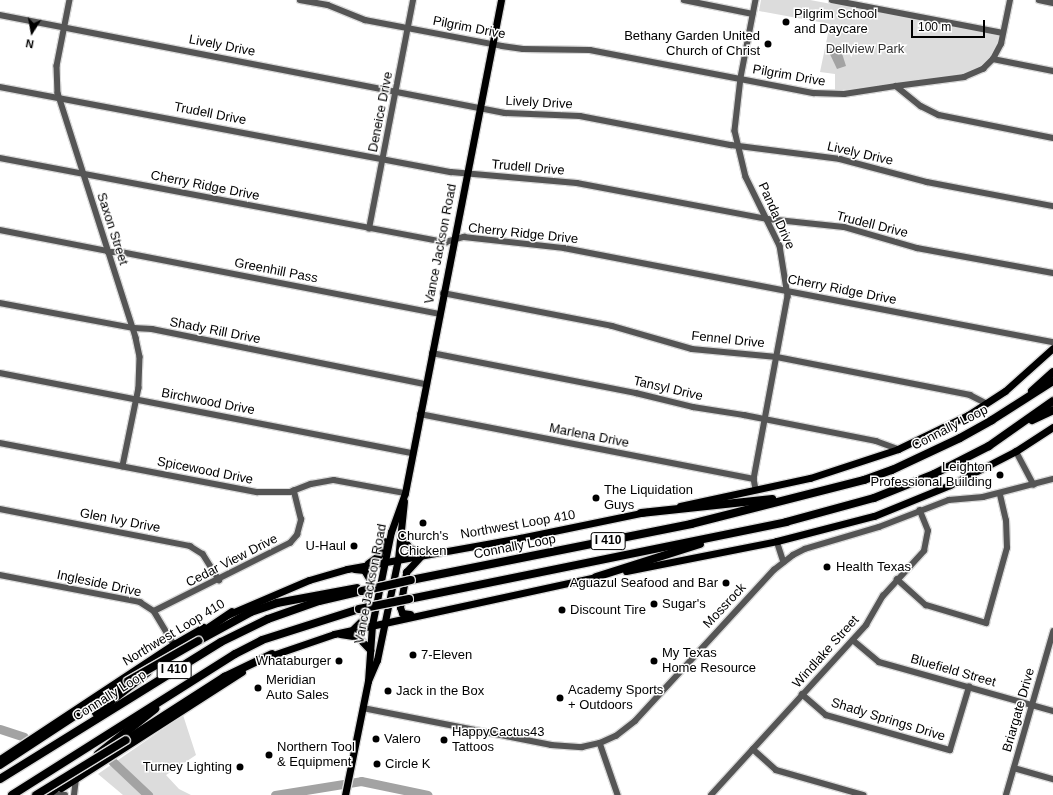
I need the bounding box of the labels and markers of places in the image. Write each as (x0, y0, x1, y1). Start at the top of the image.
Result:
place label: Pilgrim School and Daycare (794, 7, 877, 38)
marker: Pilgrim School and Daycare (781, 17, 791, 27)
place label: Bethany Garden United Church of Christ (624, 29, 760, 60)
marker: Bethany Garden United Church of Christ (763, 39, 773, 49)
place label: Leighton Professional Building (871, 460, 992, 491)
marker: Leighton Professional Building (995, 470, 1005, 480)
place label: The Liquidation Guys (604, 483, 693, 514)
marker: The Liquidation Guys (591, 493, 601, 503)
marker: Church's Chicken (418, 518, 428, 528)
place label: Church's Chicken (398, 529, 448, 560)
place label: U-Haul (306, 538, 346, 554)
marker: U-Haul (349, 541, 359, 551)
place label: Health Texas (836, 559, 911, 575)
marker: Health Texas (821, 561, 833, 573)
place label: Aguazul Seafood and Bar (570, 575, 718, 591)
marker: Aguazul Seafood and Bar (721, 578, 731, 588)
place label: Sugar's (662, 596, 706, 612)
marker: Sugar's (649, 599, 659, 609)
place label: Discount Tire (570, 602, 646, 618)
marker: Discount Tire (557, 605, 567, 615)
place label: My Texas Home Resource (662, 646, 756, 677)
place label: 7-Eleven (421, 647, 472, 663)
marker: 7-Eleven (408, 650, 418, 660)
place label: Whataburger (256, 653, 331, 669)
marker: Whataburger (334, 656, 344, 666)
marker: My Texas Home Resource (649, 656, 659, 666)
place label: Meridian Auto Sales (266, 673, 329, 704)
marker: Meridian Auto Sales (253, 683, 263, 693)
place label: Jack in the Box (396, 683, 484, 699)
place label: Academy Sports + Outdoors (568, 683, 663, 714)
marker: Jack in the Box (383, 686, 393, 696)
marker: Academy Sports + Outdoors (555, 693, 565, 703)
place label: HappyCactus43 Tattoos (452, 725, 544, 756)
place label: Valero (384, 731, 421, 747)
marker: Valero (371, 734, 381, 744)
marker: HappyCactus43 Tattoos (439, 735, 449, 745)
place label: Northern Tool & Equipment (277, 740, 355, 771)
marker: Northern Tool & Equipment (264, 750, 274, 760)
place label: Circle K (385, 756, 431, 772)
place label: Turney Lighting (143, 759, 232, 775)
marker: Circle K (372, 759, 382, 769)
marker: Turney Lighting (235, 762, 245, 772)

